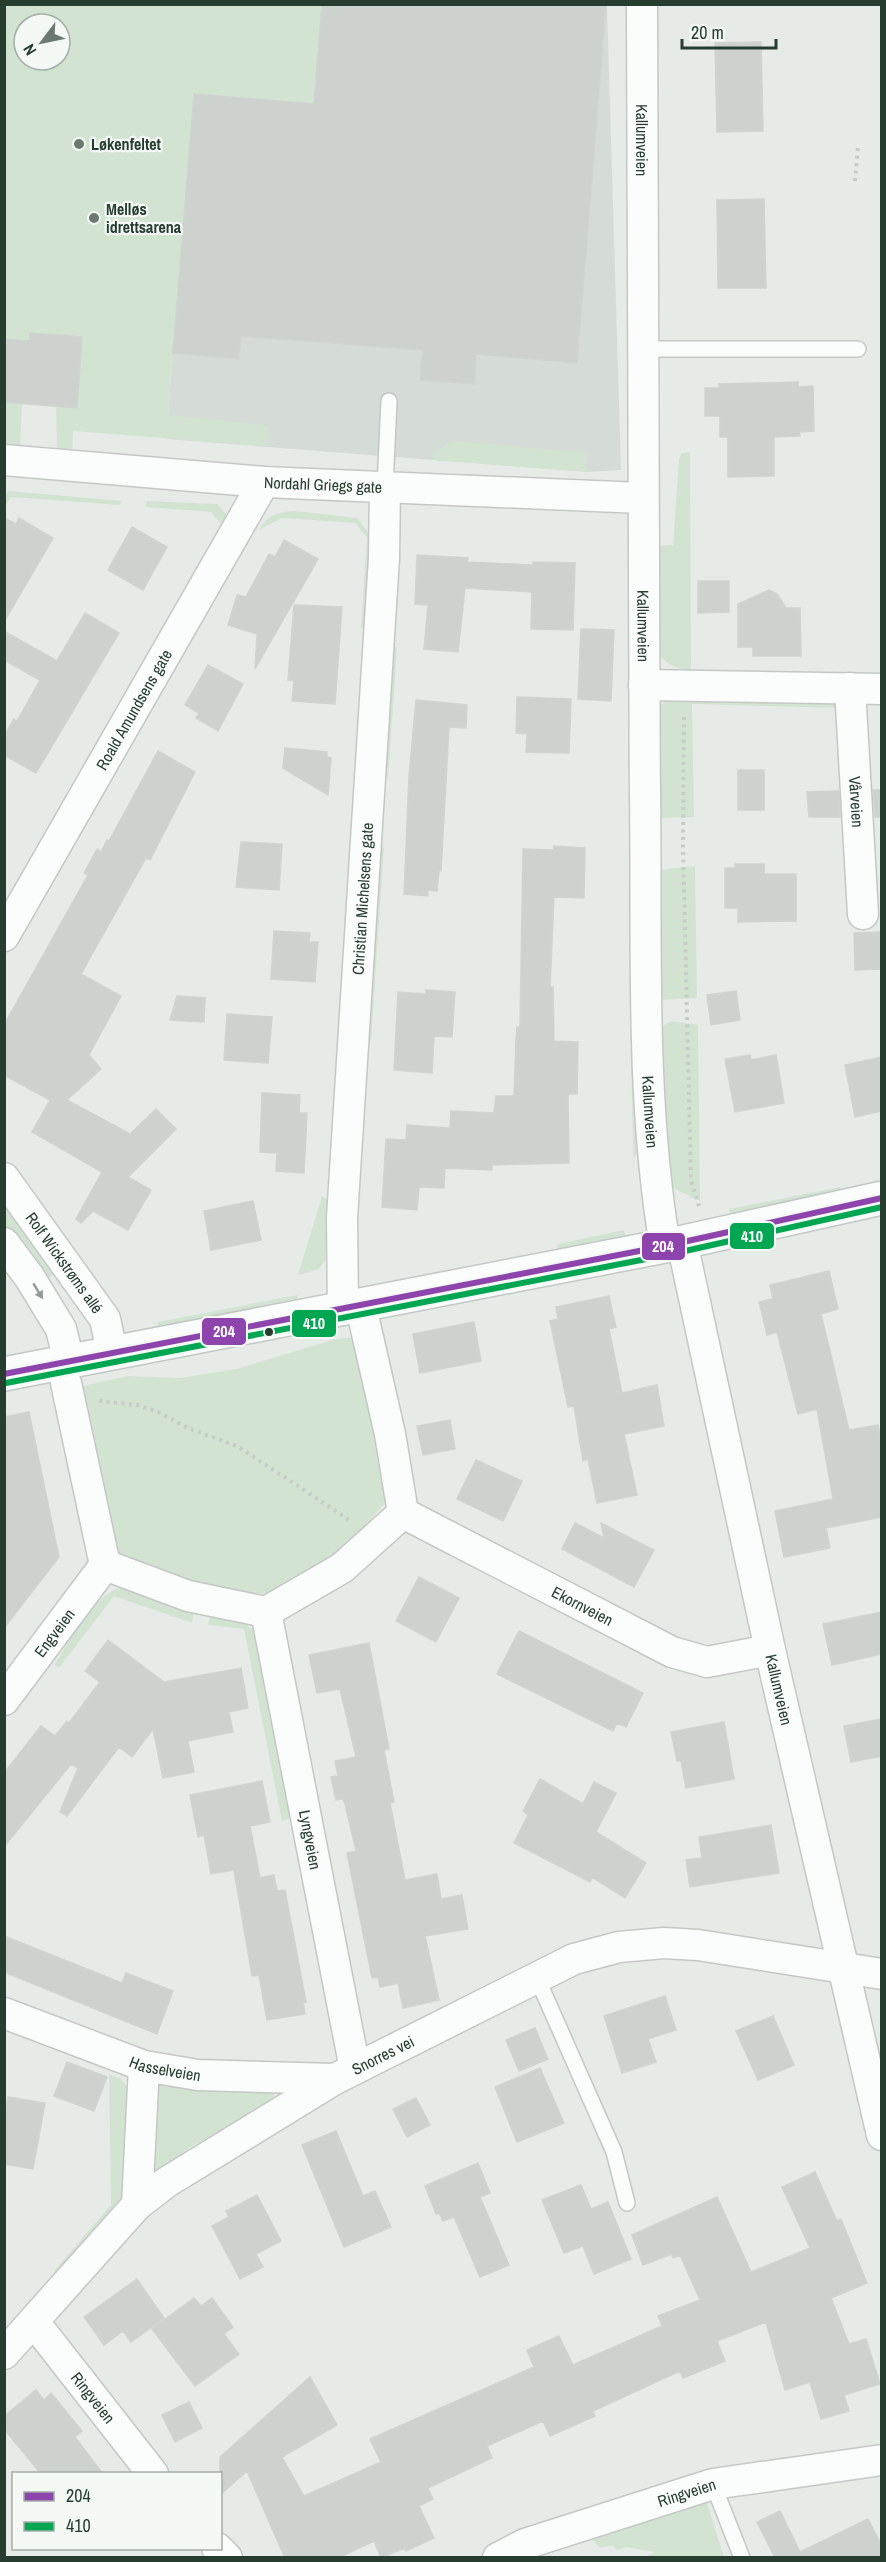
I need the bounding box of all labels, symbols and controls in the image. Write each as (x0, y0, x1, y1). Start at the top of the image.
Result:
north arrow (12, 12, 72, 72)
scale bar (682, 12, 776, 50)
text: 20 m (691, 20, 724, 45)
text: N (17, 40, 41, 60)
street label: Kallumveien (631, 104, 653, 176)
place label: Løkenfeltet (91, 133, 162, 155)
marker: Løkenfeltet (72, 137, 86, 151)
place label: Melløs idrettsarena (106, 198, 182, 238)
marker: Melløs idrettsarena (87, 211, 101, 225)
street label: Nordahl Griegs gate (263, 471, 383, 498)
street label: Kallumveien (632, 590, 655, 662)
street label: Roald Amundsens gate (90, 645, 177, 774)
street label: Vårveien (844, 775, 869, 828)
street label: Christian Michelsens gate (347, 822, 378, 975)
street label: Kallumveien (637, 1075, 664, 1149)
street label: Rolf Wickstrøms allé (21, 1207, 108, 1318)
line badge: 410 (729, 1222, 775, 1250)
text: 410 (741, 1225, 763, 1247)
line badge: 204 (641, 1232, 686, 1261)
text: 204 (652, 1235, 675, 1257)
one-way arrow (33, 1283, 43, 1300)
line badge: 410 (291, 1309, 337, 1338)
text: 410 (303, 1312, 325, 1334)
line badge: 204 (201, 1317, 247, 1346)
text: 204 (213, 1320, 236, 1342)
unlabelled marker (263, 1326, 275, 1338)
street label: Ekornveien (548, 1581, 617, 1631)
street label: Engveien (29, 1604, 80, 1662)
street label: Kallumveien (760, 1652, 798, 1727)
street label: Lyngveien (294, 1808, 327, 1871)
street label: Snorres vei (348, 2030, 418, 2080)
street label: Hasselveien (126, 2050, 202, 2086)
street label: Ringveien (66, 2367, 120, 2428)
legend (12, 2472, 222, 2550)
street label: Ringveien (655, 2473, 718, 2512)
text: 204 (66, 2483, 91, 2508)
text: 410 (66, 2513, 91, 2538)

